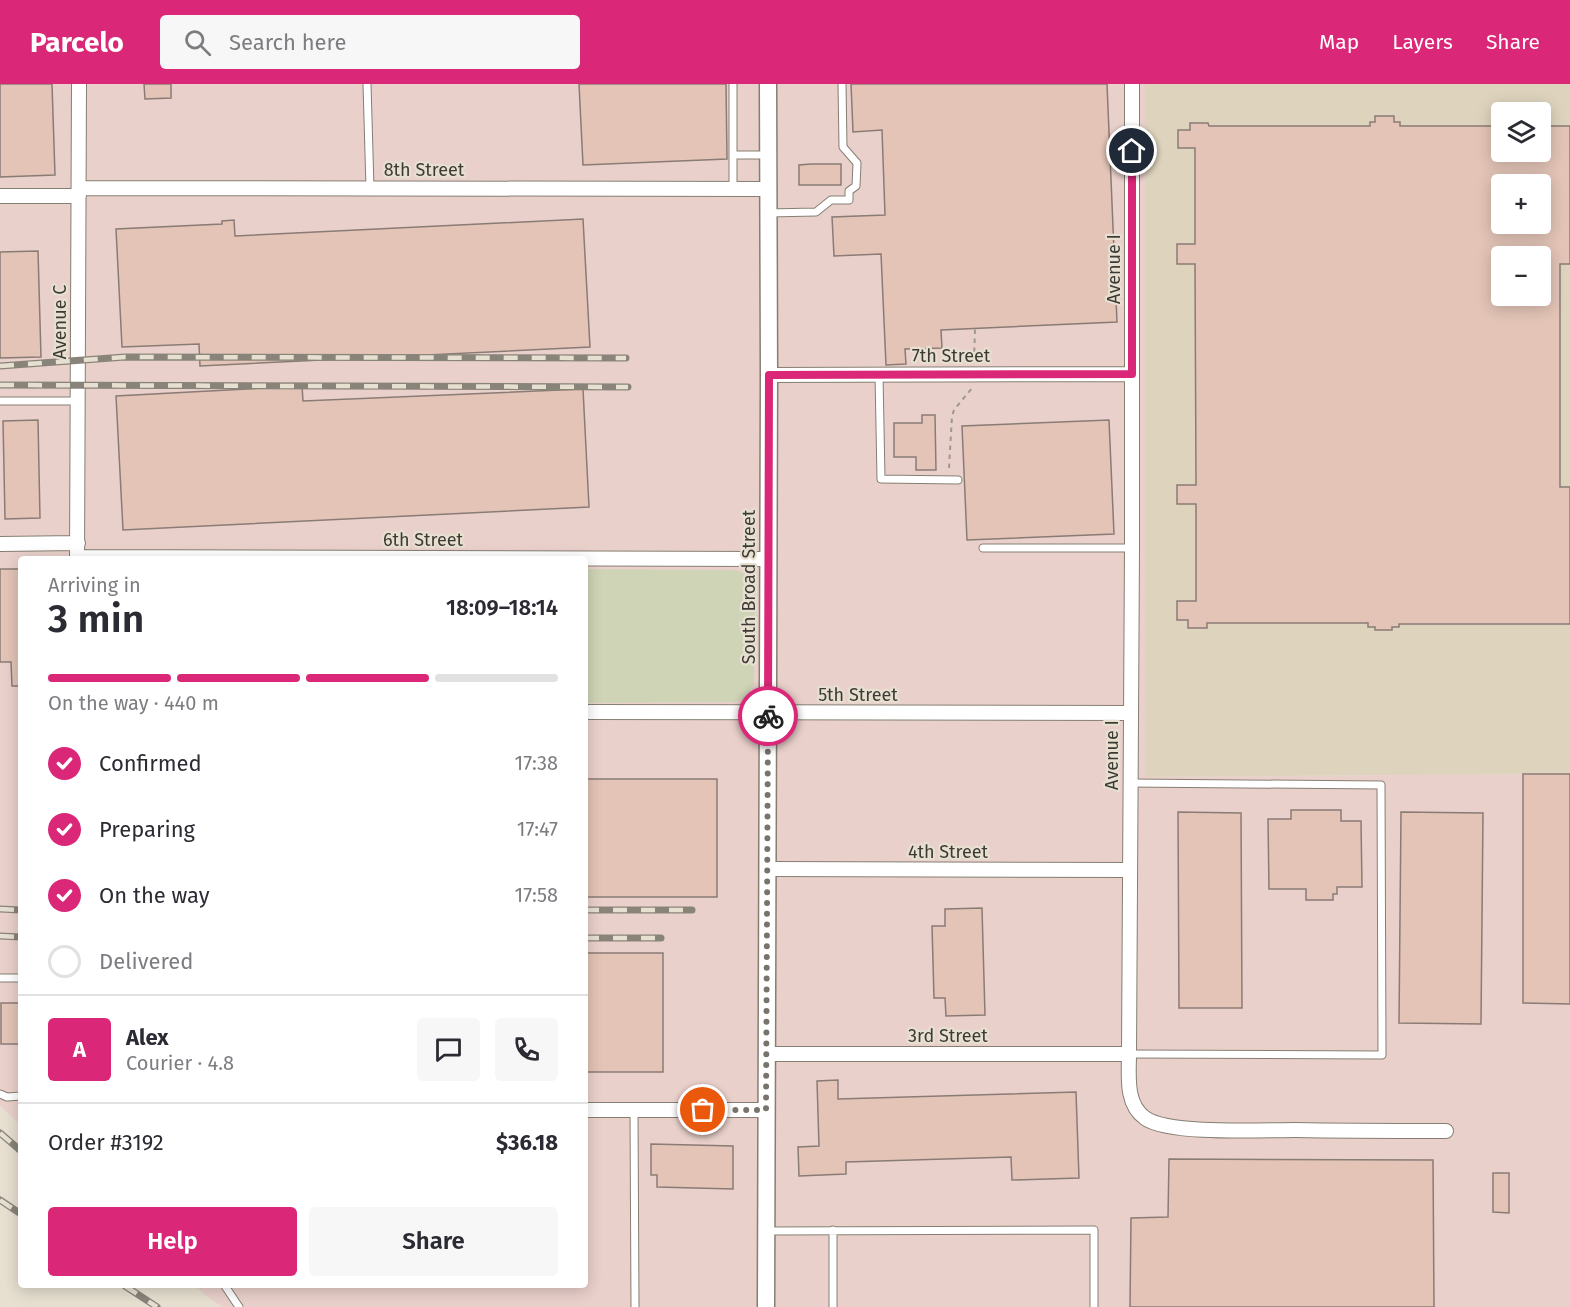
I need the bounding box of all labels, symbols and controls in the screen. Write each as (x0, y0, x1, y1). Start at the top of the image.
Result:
search box (160, 15, 580, 69)
text: Parcelo (30, 26, 124, 59)
icon: search (181, 26, 214, 59)
text: Search here (229, 29, 346, 56)
text: Map (1319, 29, 1359, 55)
text: Layers (1392, 29, 1453, 55)
text: Share (1486, 29, 1540, 55)
map controls (1491, 102, 1551, 306)
button: layers (1491, 102, 1551, 162)
pin (1106, 125, 1157, 176)
icon: home (1115, 134, 1148, 167)
street label: 8th Street (384, 159, 465, 181)
button: + (1491, 174, 1551, 234)
street label: Avenue I (1103, 234, 1125, 304)
button: − (1491, 246, 1551, 306)
street label: Avenue C (49, 285, 71, 359)
street label: 7th Street (912, 345, 991, 367)
street label: South Broad Street (738, 509, 760, 664)
street label: 6th Street (383, 529, 464, 551)
text: Arriving in (48, 573, 141, 597)
text: 18:09–18:14 (446, 594, 558, 621)
text: 3 min (48, 596, 144, 642)
street label: 5th Street (818, 684, 898, 706)
courier (738, 686, 798, 746)
text: On the way · 440 m (48, 691, 219, 715)
icon: bike (752, 700, 785, 733)
street label: Avenue I (1101, 720, 1123, 790)
icon: check (48, 747, 81, 780)
text: Confirmed (99, 750, 202, 777)
text: 17:38 (514, 751, 558, 775)
icon: check (48, 813, 81, 846)
text: Preparing (99, 816, 195, 843)
text: 17:47 (517, 817, 558, 841)
street label: 4th Street (908, 841, 989, 863)
icon: check (48, 879, 81, 912)
text: On the way (99, 882, 210, 909)
text: 17:58 (515, 883, 558, 907)
text: Delivered (99, 948, 194, 975)
button: chat (417, 1018, 480, 1081)
button: phone (495, 1018, 558, 1081)
text: Alex (126, 1024, 169, 1051)
street label: 3rd Street (908, 1025, 988, 1047)
text: A (73, 1036, 86, 1063)
text: Courier · 4.8 (126, 1051, 234, 1075)
pin (677, 1084, 728, 1135)
icon: bag (686, 1093, 719, 1126)
text: Order #3192 (48, 1129, 164, 1156)
text: $36.18 (496, 1129, 558, 1156)
button: Help (48, 1207, 297, 1276)
button: Share (309, 1207, 558, 1276)

